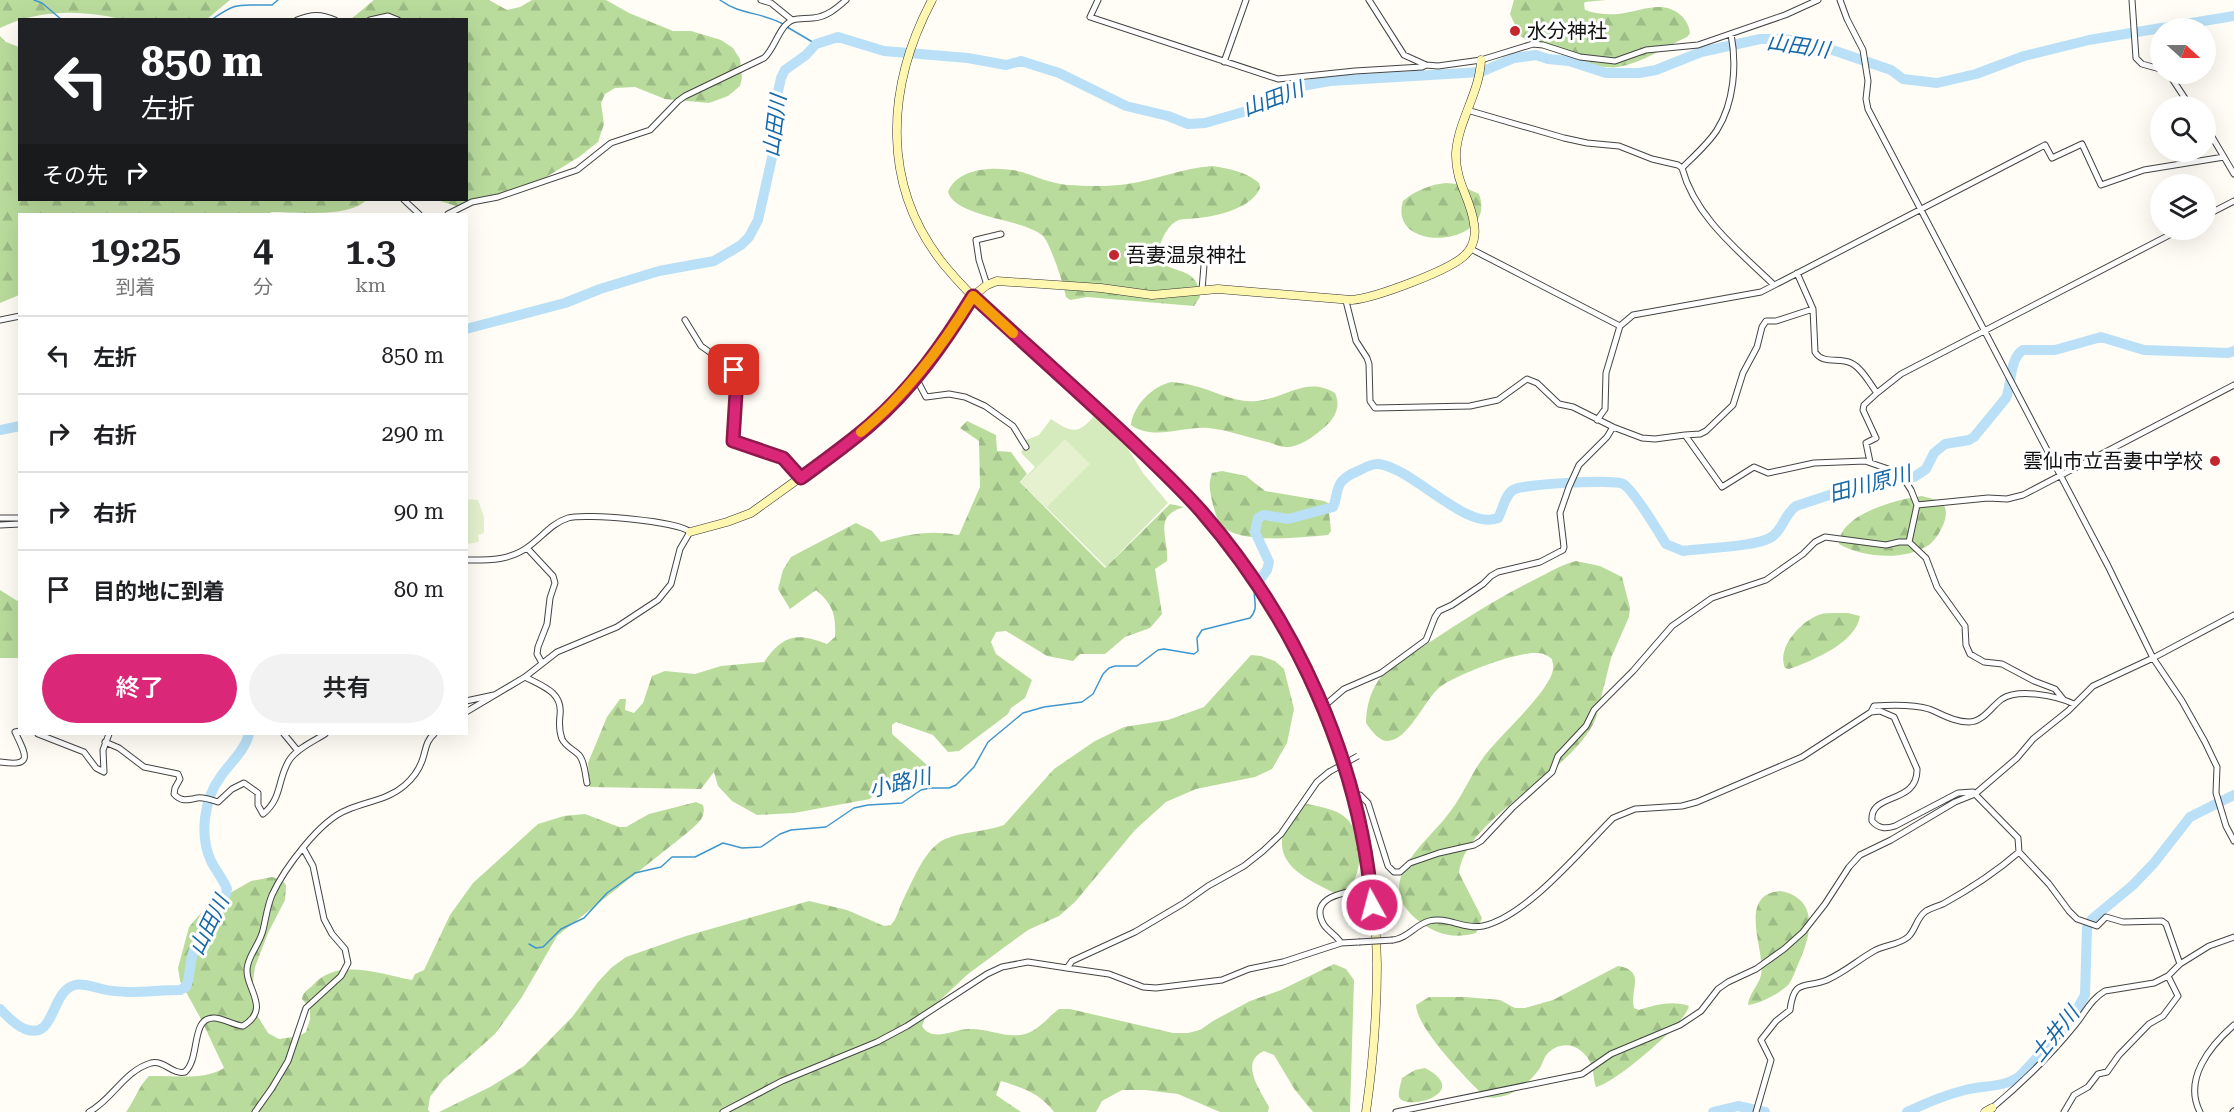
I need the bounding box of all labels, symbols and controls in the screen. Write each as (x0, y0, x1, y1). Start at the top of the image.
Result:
north arrow (2150, 18, 2216, 84)
map controls (2150, 18, 2216, 240)
place label: 水分神社 (1527, 19, 1607, 43)
marker: 水分神社 (1508, 24, 1522, 38)
water label: 山田川 (1765, 30, 1833, 63)
text: 850 m (141, 37, 263, 86)
icon: left (42, 42, 120, 120)
water label: 山田川 (1239, 76, 1309, 121)
water label: 山田川 (759, 91, 791, 159)
text: 左折 (141, 93, 195, 125)
button: search (2150, 96, 2216, 162)
icon: right (120, 156, 153, 189)
text: その先 (42, 163, 108, 188)
button: layers (2150, 174, 2216, 240)
text: 19:25 (90, 229, 181, 271)
text: 4 (253, 229, 273, 271)
text: 1.3 (345, 231, 396, 273)
place label: 吾妻温泉神社 (1126, 243, 1246, 267)
marker: 吾妻温泉神社 (1107, 248, 1121, 262)
text: km (355, 273, 386, 297)
text: 到着 (116, 275, 156, 299)
text: 分 (253, 275, 273, 299)
icon: left (42, 339, 75, 372)
text: 850 m (381, 343, 444, 368)
pin (708, 344, 759, 395)
text: 左折 (93, 345, 137, 370)
icon: arrive (717, 353, 750, 386)
icon: right (42, 417, 75, 450)
text: 290 m (381, 421, 444, 446)
text: 右折 (93, 423, 137, 448)
place label: 雲仙市立吾妻中学校 (2023, 449, 2203, 473)
marker: 雲仙市立吾妻中学校 (2208, 454, 2222, 468)
water label: 田川原川 (1826, 461, 1916, 506)
icon: right (42, 495, 75, 528)
text: 90 m (394, 499, 444, 524)
text: 右折 (93, 501, 137, 526)
icon: arrive (42, 573, 75, 606)
text: 80 m (394, 577, 444, 602)
text: 目的地に到着 (93, 579, 225, 604)
button: 終了 (42, 654, 237, 723)
button: 共有 (249, 654, 444, 723)
water label: 小路川 (867, 764, 935, 802)
position arrow (1340, 873, 1404, 937)
water label: 山田川 (184, 890, 234, 959)
water label: 土井川 (2026, 1000, 2085, 1066)

